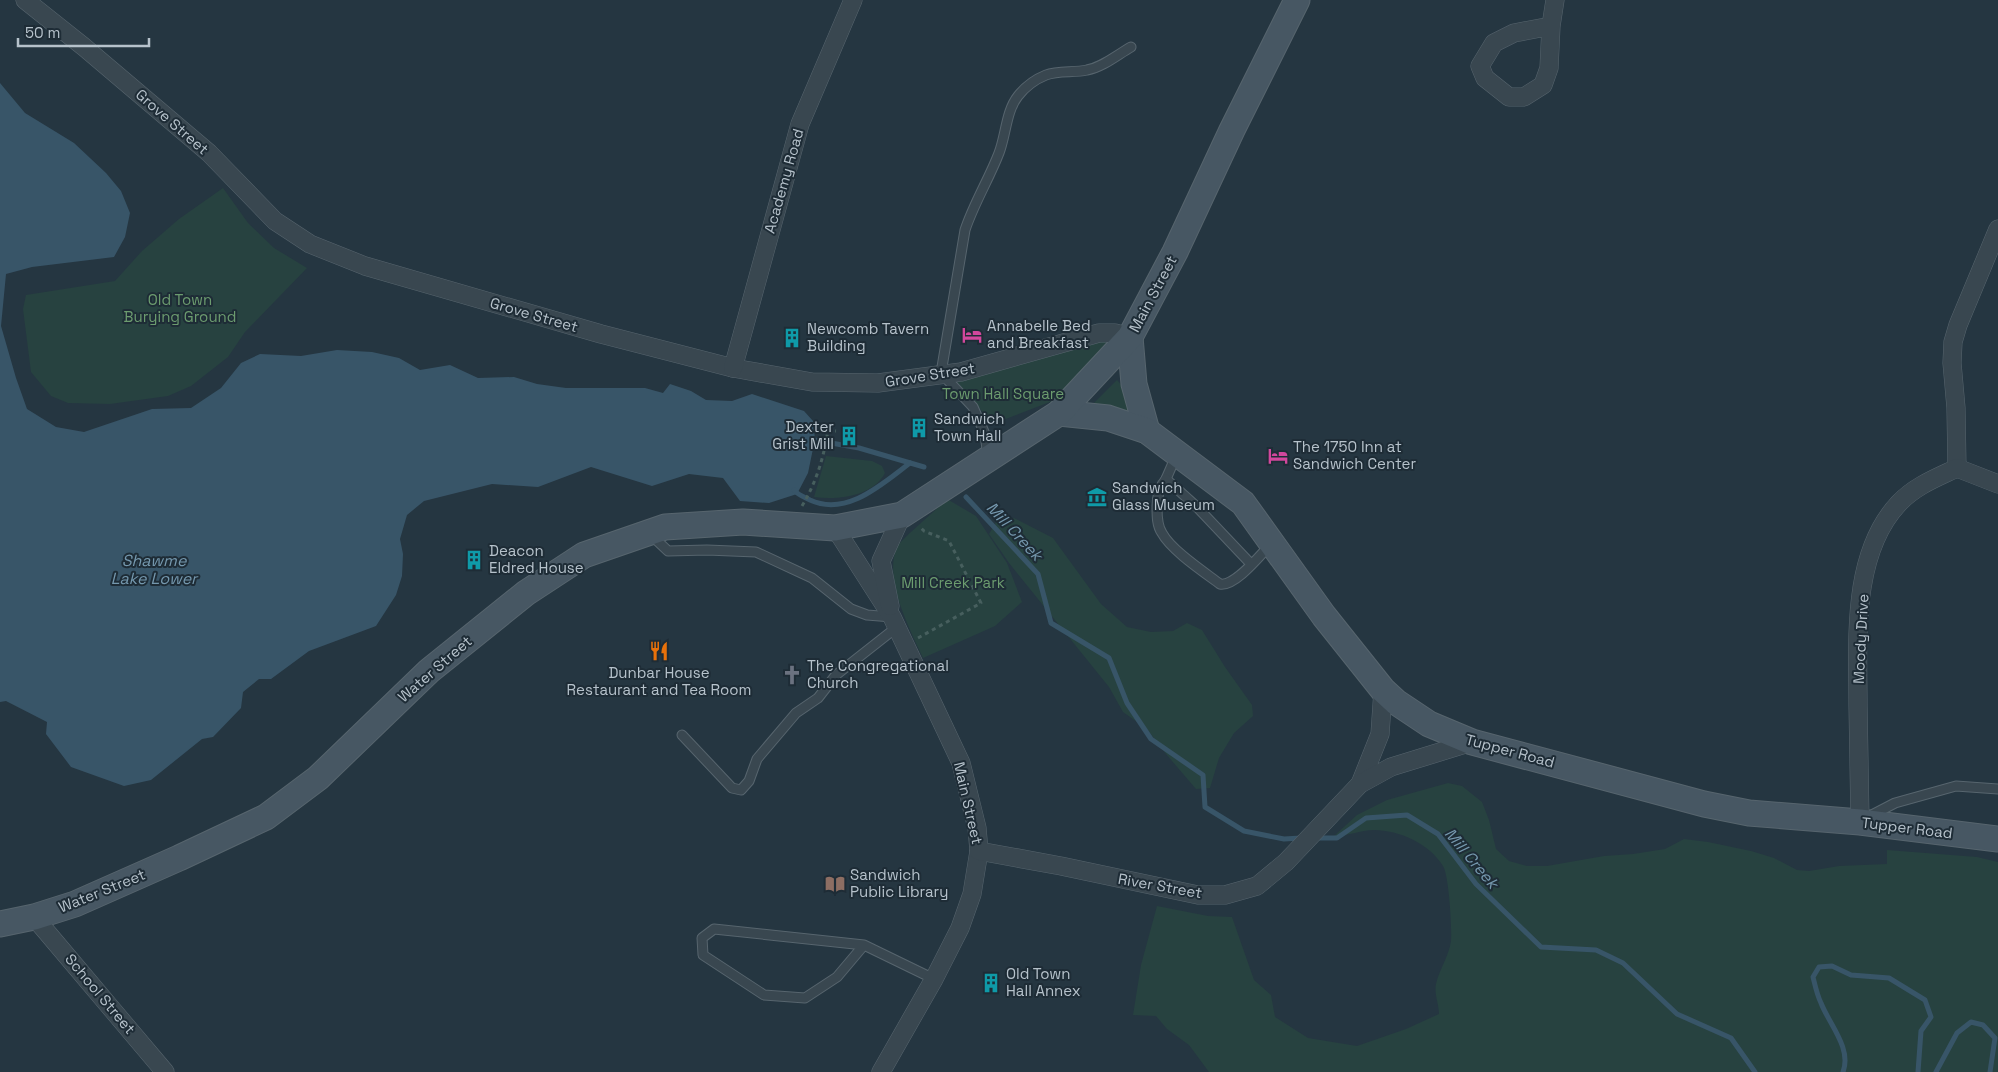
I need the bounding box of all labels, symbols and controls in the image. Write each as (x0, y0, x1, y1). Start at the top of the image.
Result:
scale bar (18, 15, 149, 47)
text: 50 m (25, 23, 60, 42)
street label: Grove Street (132, 85, 213, 159)
street label: Academy Road (760, 126, 808, 235)
street label: Main Street (1124, 252, 1181, 335)
park label: Old Town Burying Ground (124, 290, 236, 326)
street label: Grove Street (488, 293, 580, 336)
place label: Annabelle Bed and Breakfast (987, 316, 1091, 352)
place label: Newcomb Tavern Building (807, 319, 929, 355)
hotel icon: Annabelle Bed and Breakfast (961, 324, 983, 346)
building icon: Newcomb Tavern Building (781, 327, 803, 349)
street label: Grove Street (884, 358, 976, 391)
park label: Town Hall Square (942, 384, 1064, 403)
place label: Sandwich Town Hall (934, 409, 1005, 445)
place label: Dexter Grist Mill (772, 417, 834, 453)
building icon: Sandwich Town Hall (908, 417, 930, 439)
building icon: Dexter Grist Mill (838, 425, 860, 447)
place label: The 1750 Inn at Sandwich Center (1293, 437, 1416, 473)
hotel icon: The 1750 Inn at Sandwich Center (1267, 445, 1289, 467)
place label: Sandwich Glass Museum (1112, 478, 1215, 514)
museum icon: Sandwich Glass Museum (1086, 486, 1108, 508)
water label: Mill Creek (982, 497, 1049, 567)
place label: Deacon Eldred House (489, 541, 584, 577)
building icon: Deacon Eldred House (463, 549, 485, 571)
water label: Shawme Lake Lower (111, 550, 199, 589)
park label: Mill Creek Park (901, 573, 1005, 592)
street label: Moody Drive (1849, 593, 1872, 684)
street label: Water Street (394, 631, 476, 706)
restaurant icon: Dunbar House Restaurant and Tea Room (648, 640, 670, 662)
place label: The Congregational Church (807, 656, 949, 692)
place label: Dunbar House Restaurant and Tea Room (567, 663, 751, 699)
church icon: The Congregational Church (781, 664, 803, 686)
street label: Tupper Road (1464, 730, 1557, 772)
street label: Main Street (950, 760, 987, 846)
street label: Tupper Road (1861, 813, 1954, 843)
water label: Mill Creek (1440, 824, 1505, 895)
street label: Water Street (56, 864, 148, 917)
place label: Sandwich Public Library (850, 865, 948, 901)
street label: River Street (1117, 869, 1204, 902)
library icon: Sandwich Public Library (824, 873, 846, 895)
street label: School Street (61, 950, 140, 1038)
place label: Old Town Hall Annex (1006, 964, 1081, 1000)
building icon: Old Town Hall Annex (980, 972, 1002, 994)

